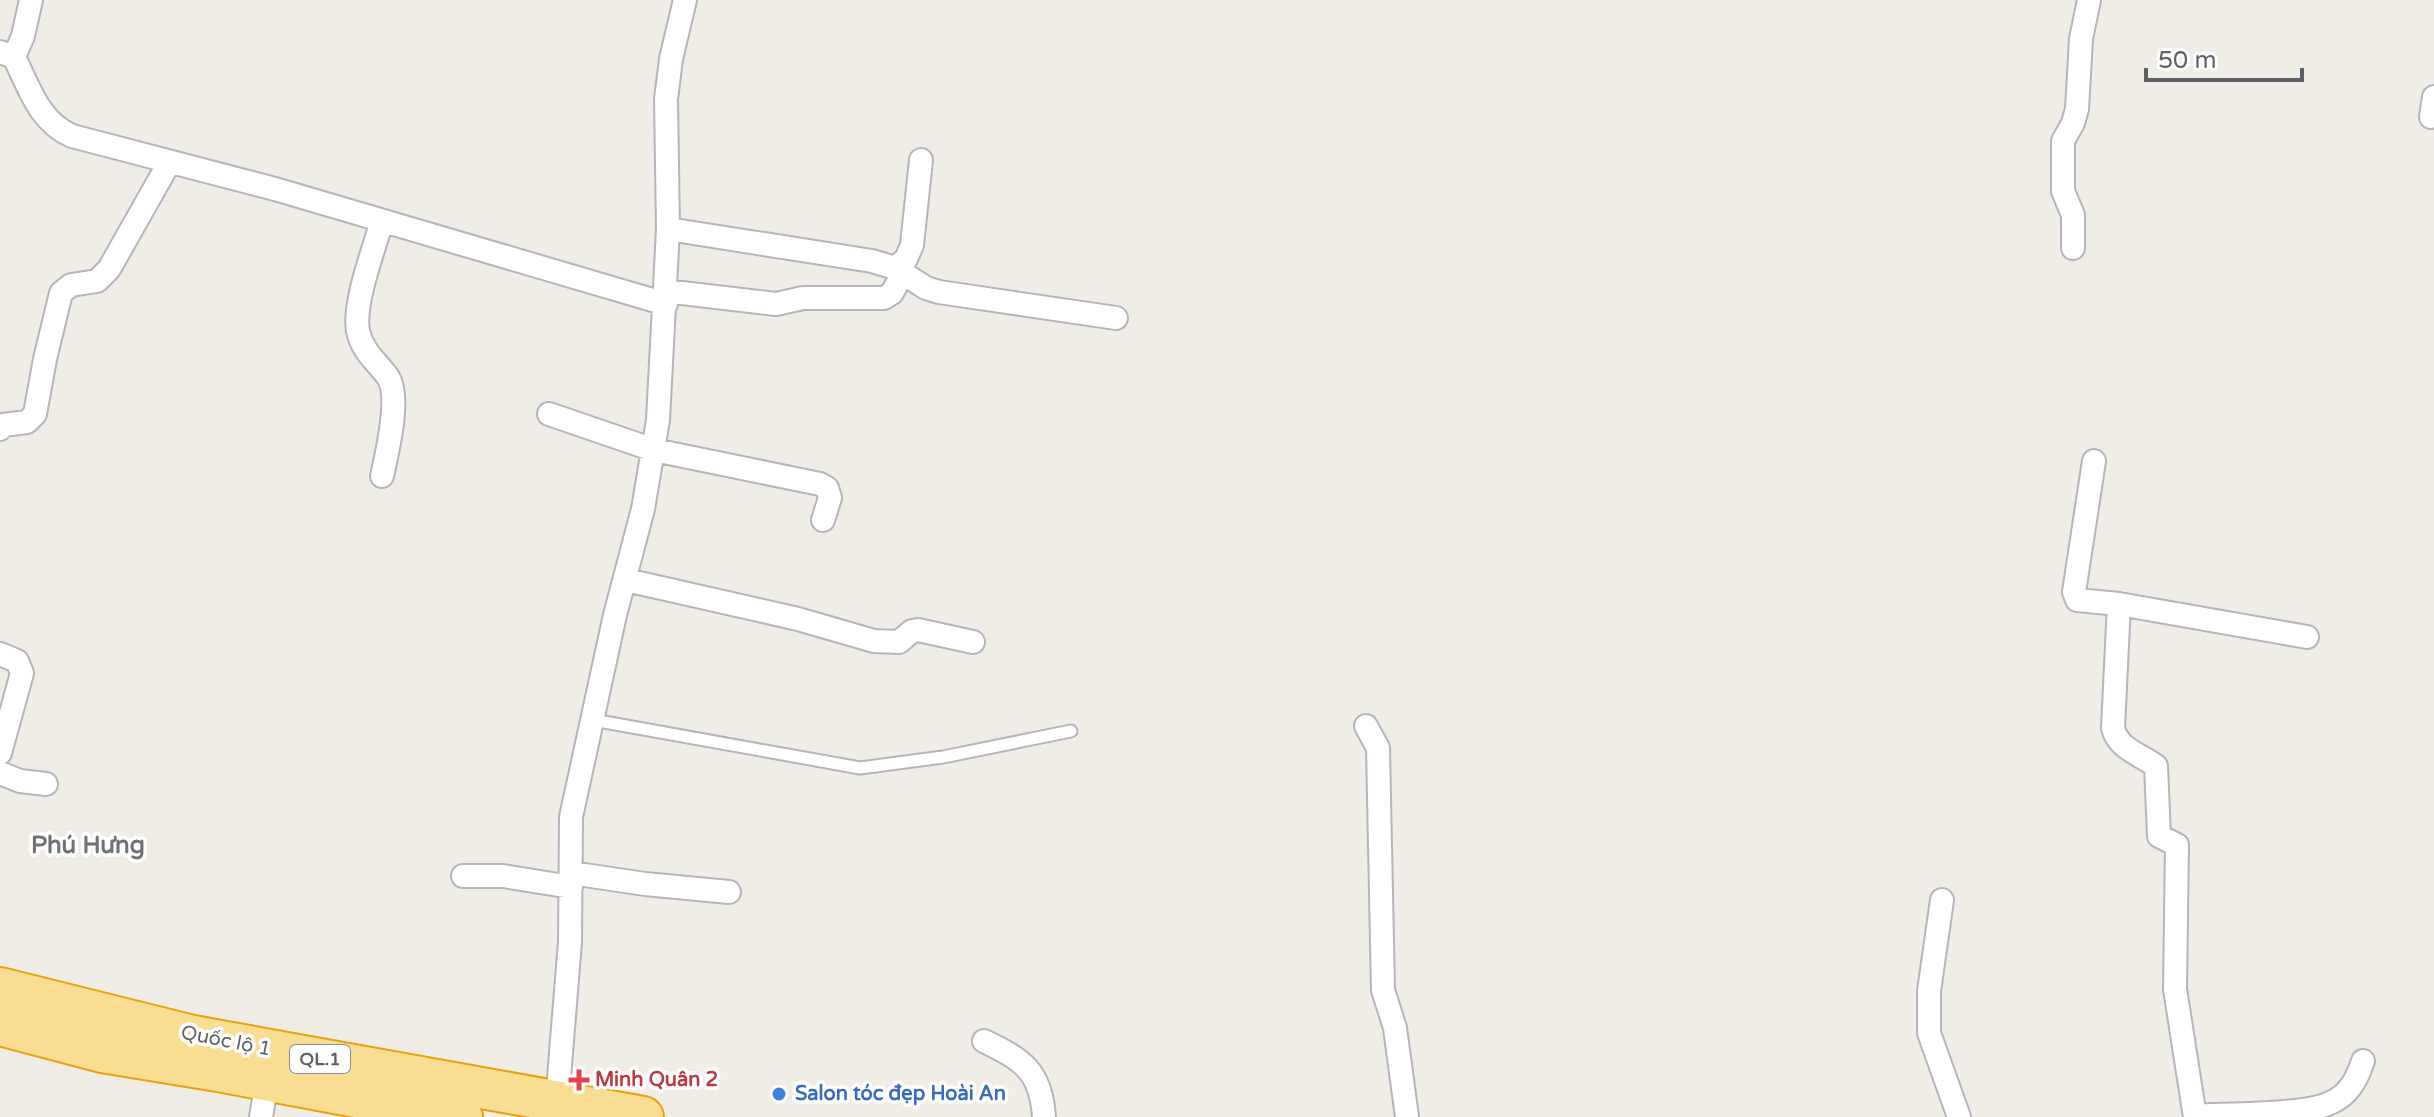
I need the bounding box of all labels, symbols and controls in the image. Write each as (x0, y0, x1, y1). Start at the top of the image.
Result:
scale bar (2146, 32, 2302, 82)
text: 50 m (2158, 46, 2216, 75)
district label: Phú Hưng (31, 831, 145, 860)
street label: Quốc lộ 1 (179, 1021, 273, 1061)
road number: QL.1 (290, 1045, 350, 1073)
place label: Minh Quân 2 (595, 1068, 718, 1092)
marker: Minh Quân 2 (570, 1071, 588, 1089)
place label: Salon tóc đẹp Hoài An (795, 1082, 1006, 1106)
marker: Salon tóc đẹp Hoài An (770, 1085, 788, 1103)

